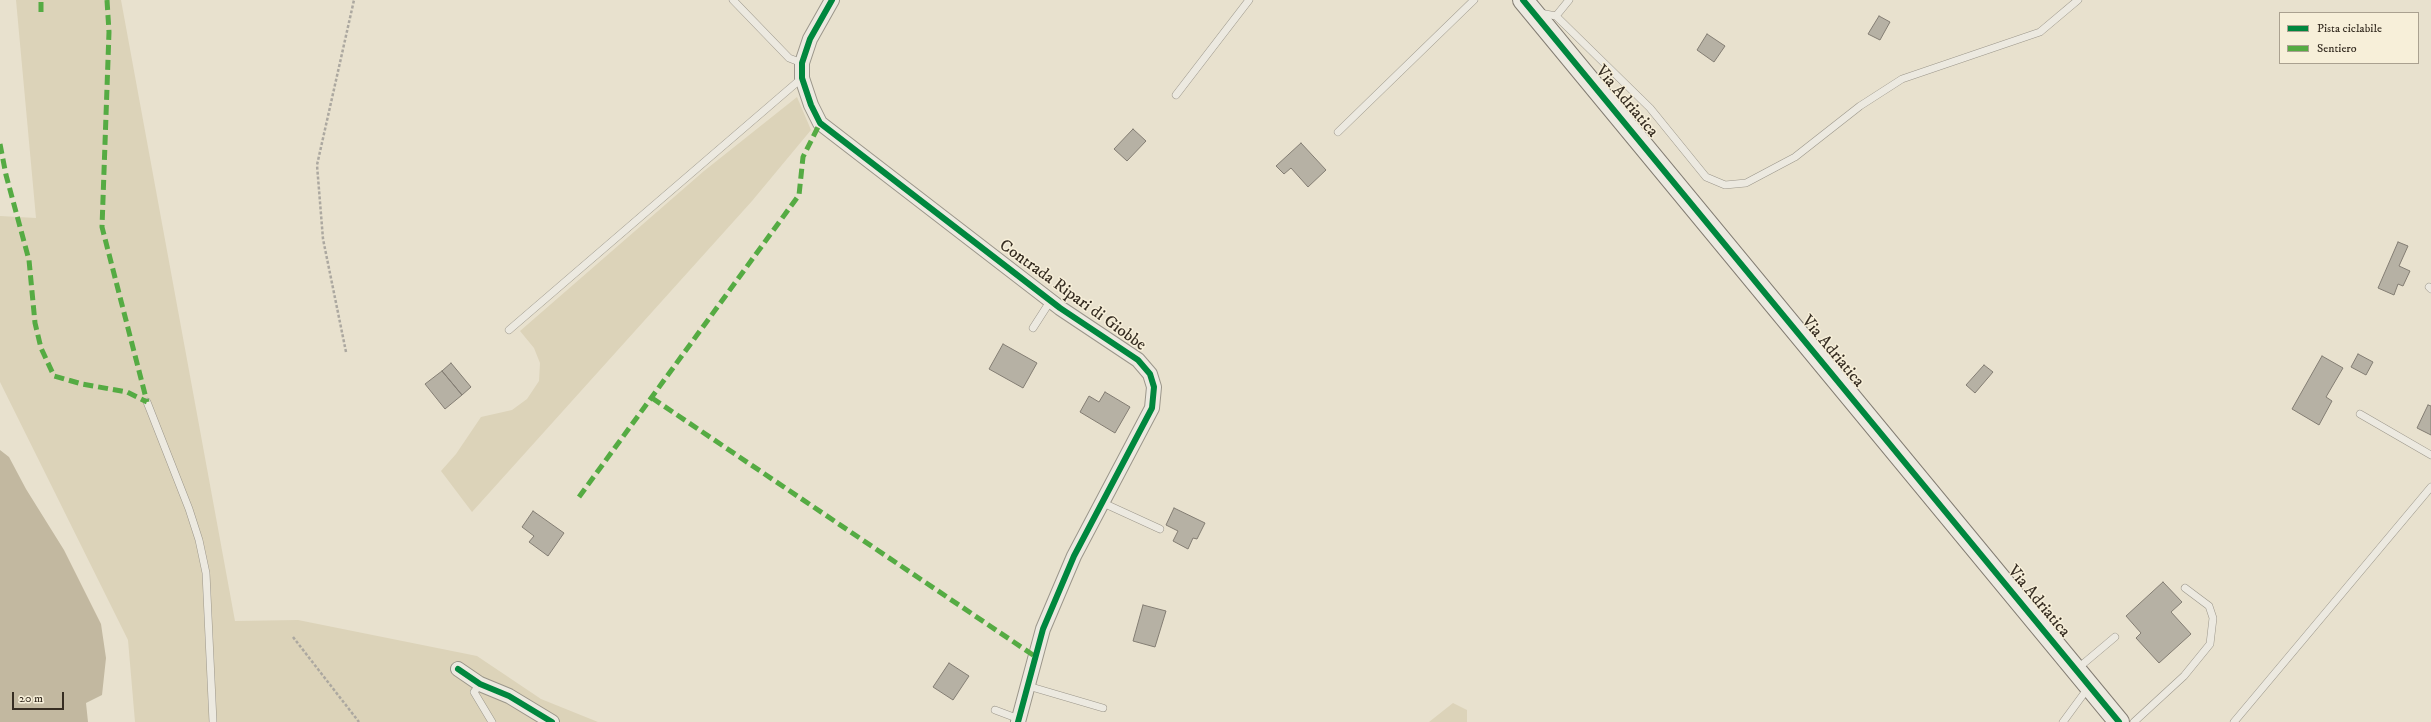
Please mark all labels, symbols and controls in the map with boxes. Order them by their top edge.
legend [2279,12,2419,64]
text: Pista ciclabile [2317,21,2382,36]
text: Sentiero [2317,41,2357,56]
street label: Via Adriatica [1590,62,1662,142]
street label: Contrada Ripari di Giobbe [995,236,1149,356]
street label: Via Adriatica [1796,312,1868,392]
street label: Via Adriatica [2002,562,2074,642]
scale bar [14,684,66,710]
text: 20 m [19,691,43,706]

